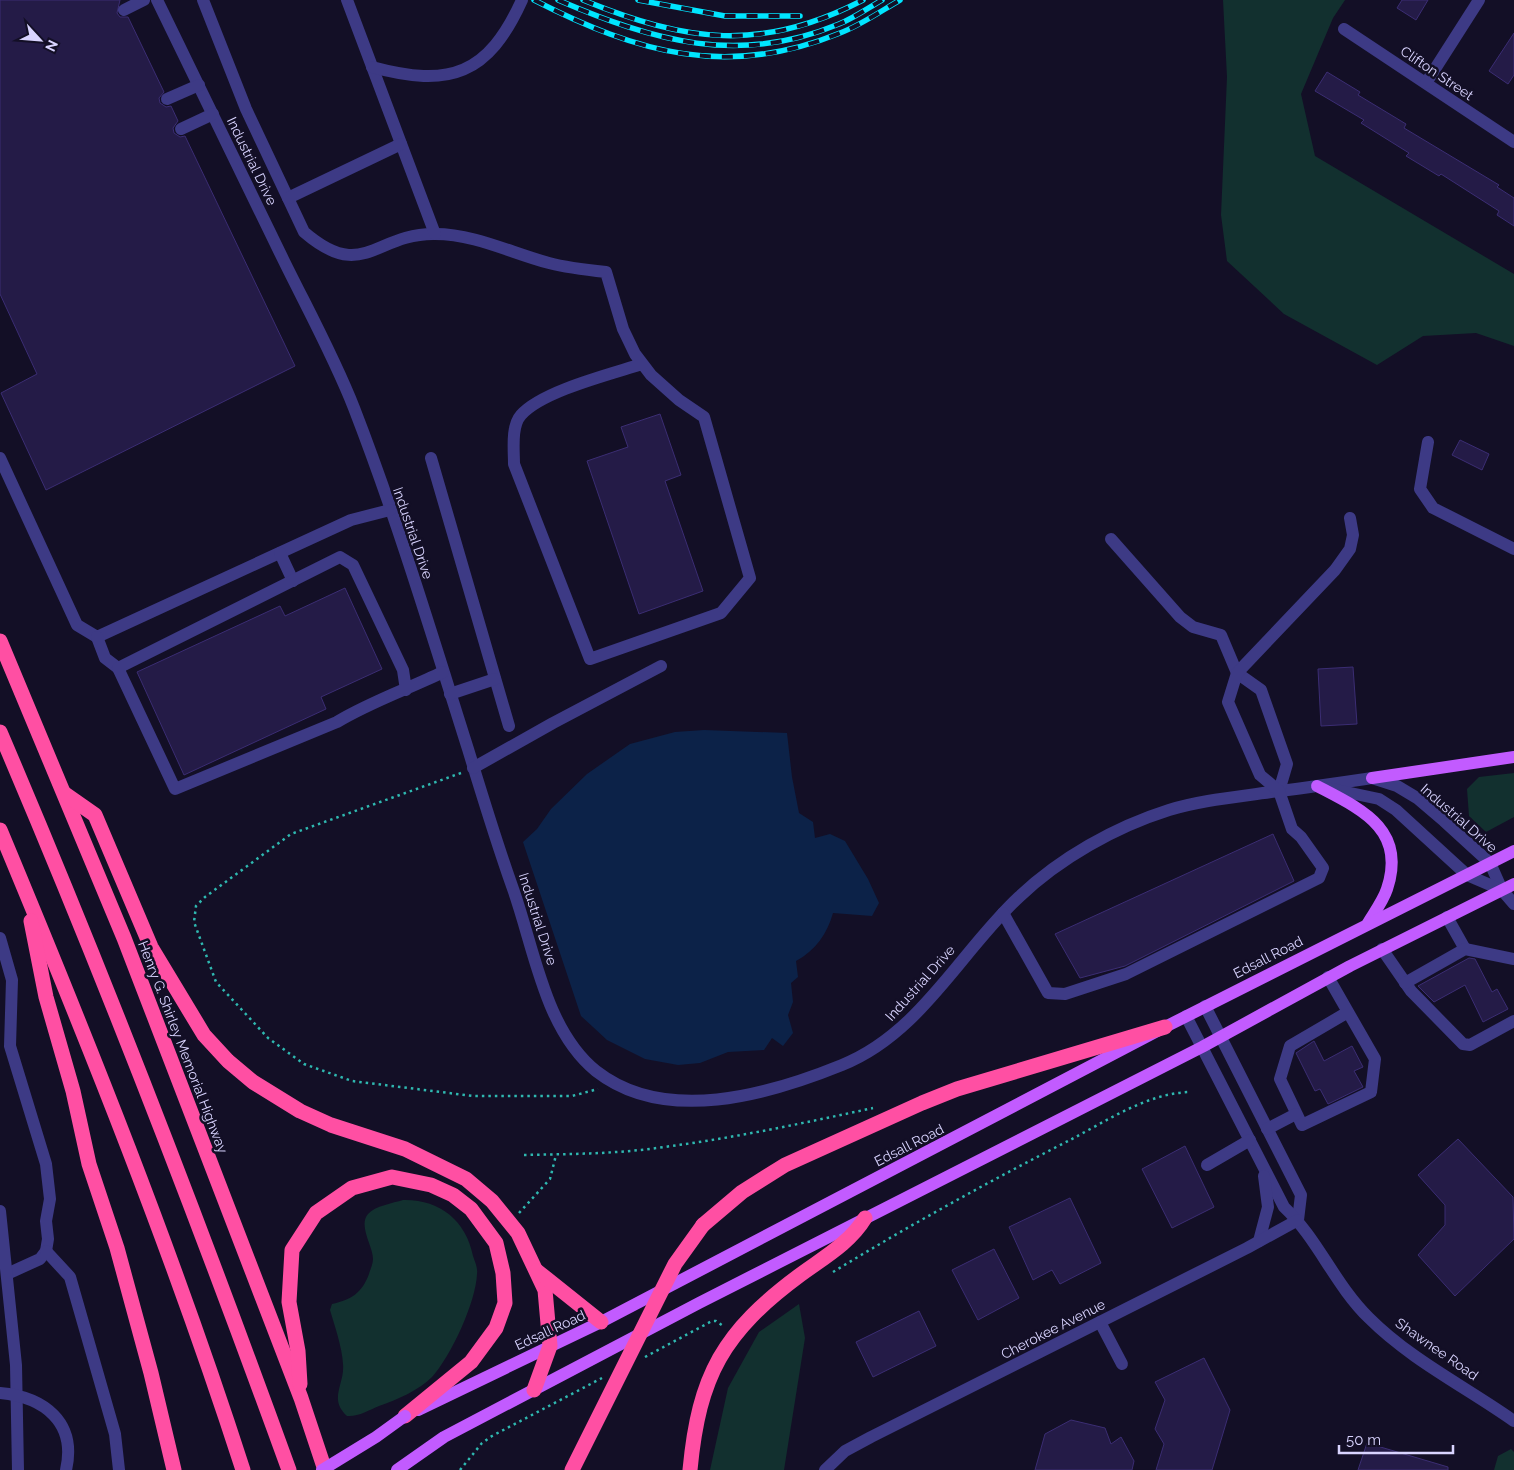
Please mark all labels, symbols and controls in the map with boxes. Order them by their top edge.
north arrow [15,15,65,65]
text: N [42,37,61,54]
street label: Clifton Street [1397,43,1477,103]
street label: Industrial Drive [224,114,280,208]
street label: Industrial Drive [390,485,436,581]
street label: Industrial Drive [1417,780,1501,856]
street label: Industrial Drive [516,871,560,967]
street label: Edsall Road [1231,933,1305,981]
street label: Henry G. Shirley Memorial Highway [135,939,231,1156]
street label: Industrial Drive [882,942,958,1024]
street label: Edsall Road [872,1121,946,1169]
street label: Cherokee Avenue [998,1296,1108,1362]
street label: Edsall Road [512,1307,588,1353]
street label: Shawnee Road [1393,1315,1481,1383]
scale bar [1339,1422,1453,1454]
text: 50 m [1346,1431,1381,1449]

